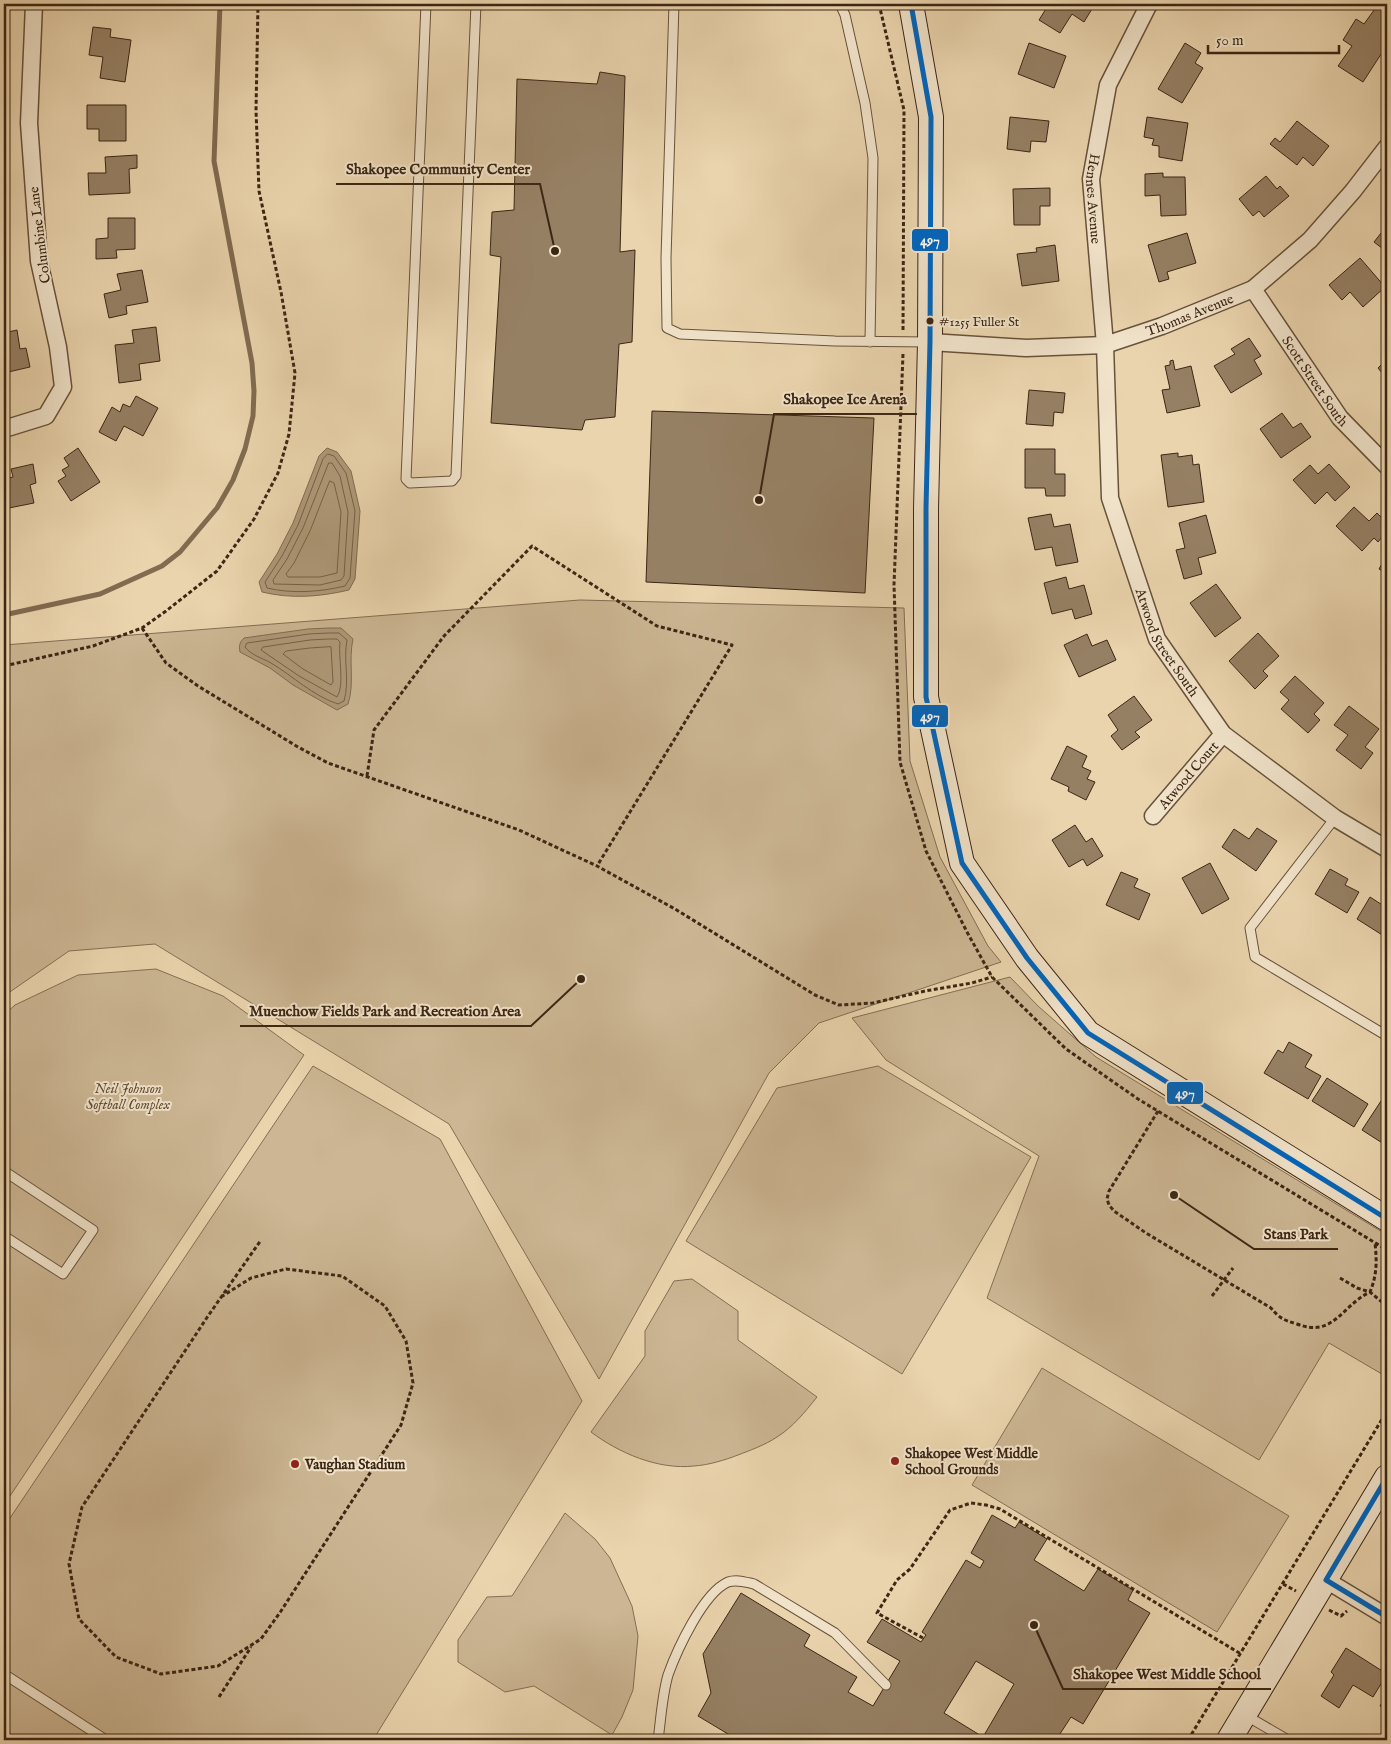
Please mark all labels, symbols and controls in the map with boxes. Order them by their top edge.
scale bar [1208,22,1340,54]
text: 50 m [1216,31,1244,50]
street label: Hennes Avenue [1081,152,1104,245]
callout: Shakopee Community Center [336,154,540,184]
text: Shakopee Community Center [346,160,530,179]
street label: Columbine Lane [25,185,55,284]
line badge: 497 [911,228,949,252]
text: 497 [920,232,940,250]
street label: Thomas Avenue [1144,290,1237,341]
place label: #1255 Fuller St [939,314,1020,331]
marker: #1255 Fuller St [925,316,935,326]
street label: Scott Street South [1277,333,1352,431]
callout: Shakopee Ice Arena [774,384,917,414]
text: Shakopee Ice Arena [783,390,907,409]
street label: Atwood Street South [1130,585,1203,701]
line badge: 497 [911,704,949,728]
text: 497 [920,708,940,726]
street label: Atwood Court [1154,738,1223,814]
callout: Muenchow Fields Park and Recreation Area [240,996,531,1026]
text: Muenchow Fields Park and Recreation Area [249,1002,521,1021]
park label: Neil Johnson Softball Complex [86,1080,170,1114]
line badge: 497 [1166,1081,1204,1105]
text: 497 [1175,1085,1195,1103]
callout: Stans Park [1254,1219,1338,1249]
text: Stans Park [1264,1225,1329,1244]
place label: Shakopee West Middle School Grounds [905,1445,1038,1479]
marker: Shakopee West Middle School Grounds [889,1455,901,1467]
place label: Vaughan Stadium [304,1456,406,1474]
marker: Vaughan Stadium [289,1458,301,1470]
callout: Shakopee West Middle School [1063,1659,1271,1689]
text: Shakopee West Middle School [1073,1665,1262,1684]

